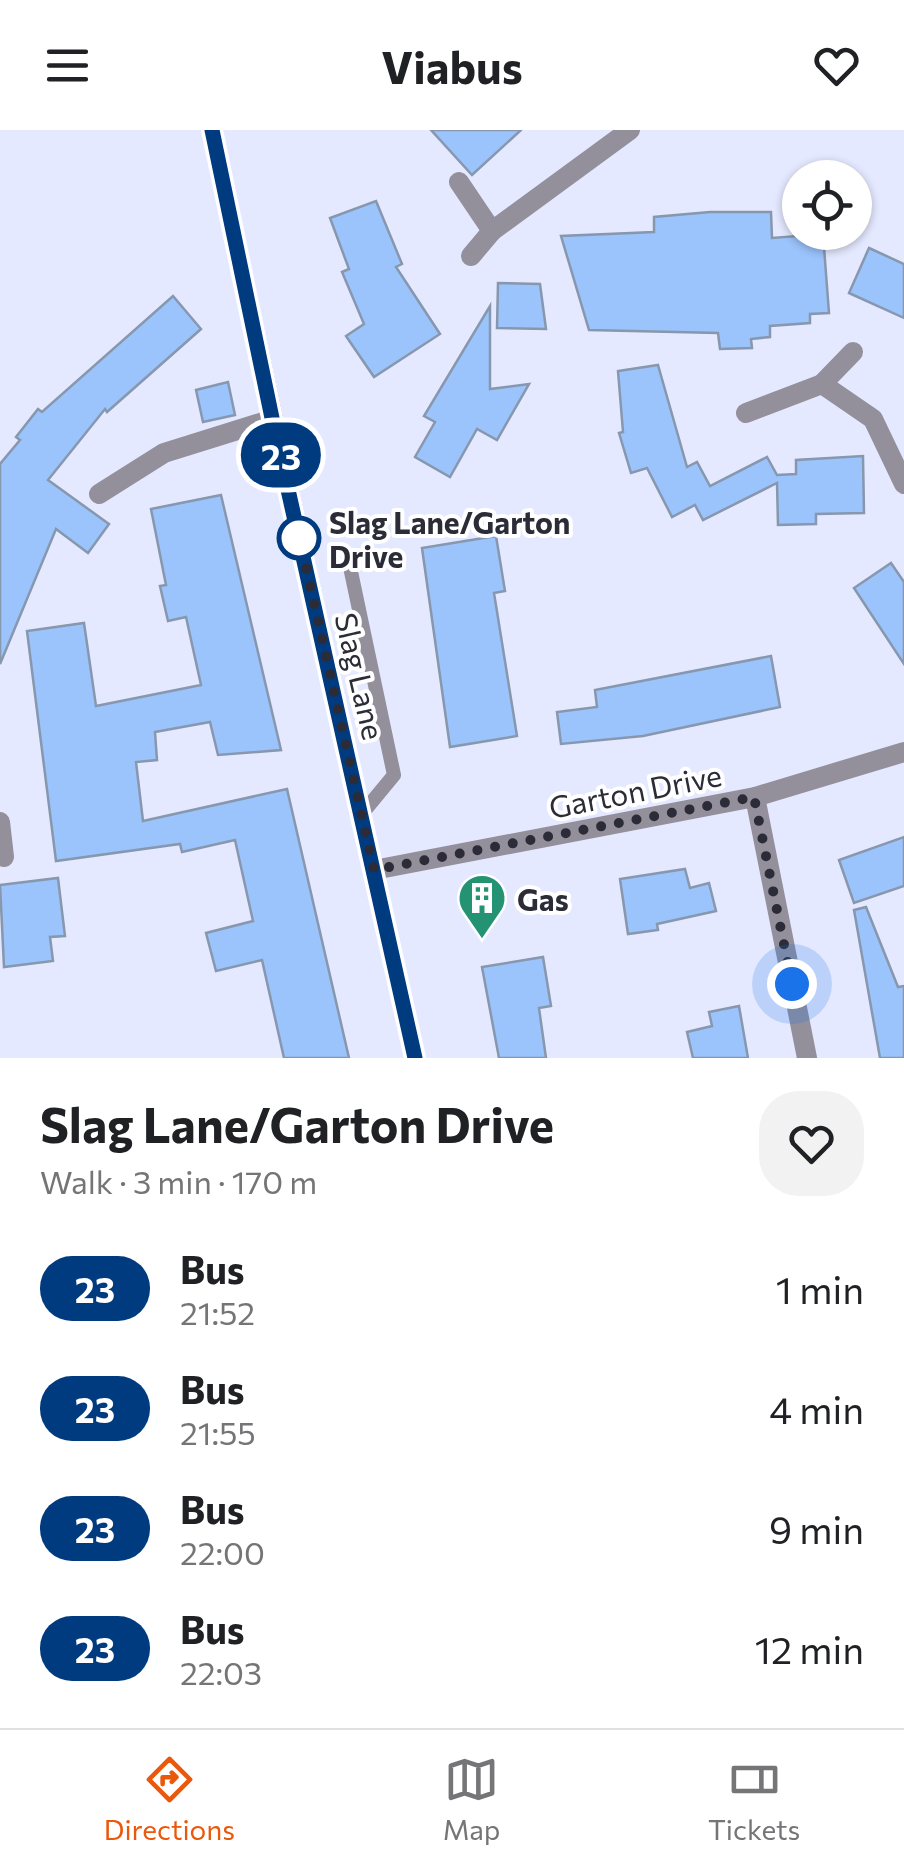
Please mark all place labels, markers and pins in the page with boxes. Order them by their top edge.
place label: Slag Lane/Garton Drive [329,503,570,574]
marker: Slag Lane/Garton Drive [278,517,320,559]
building icon: Gas [456,872,508,940]
place label: Gas [517,880,569,917]

